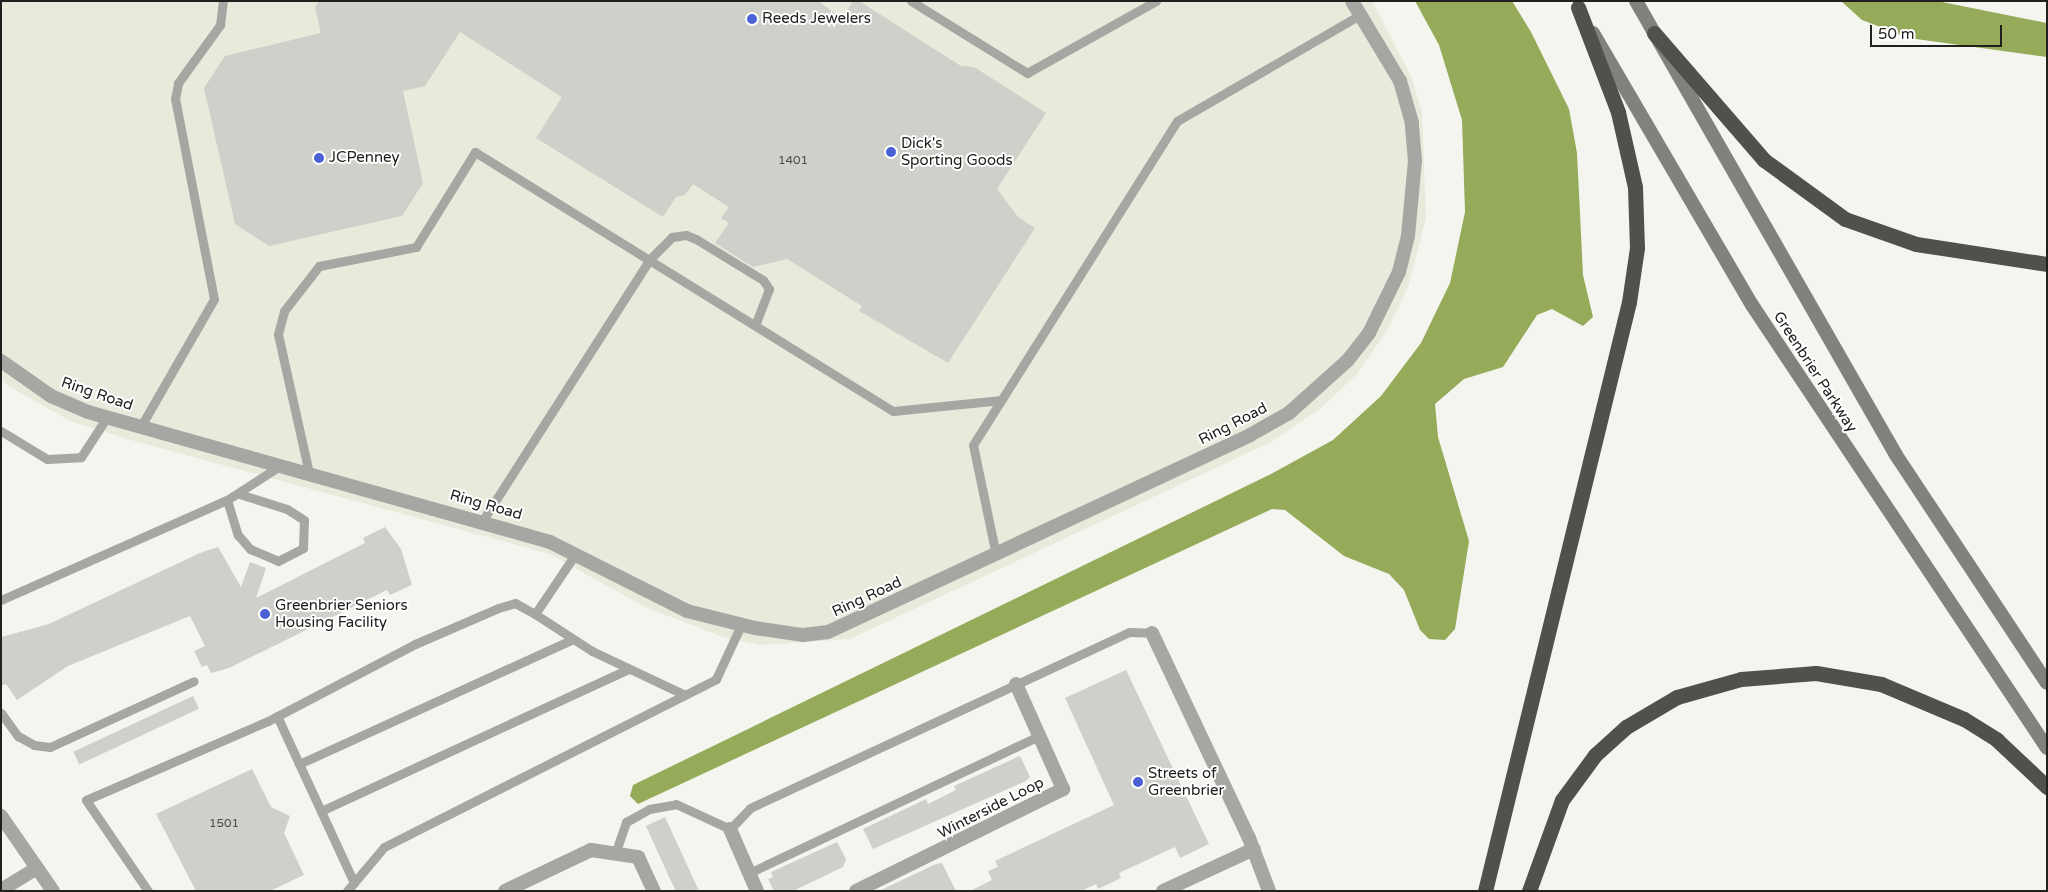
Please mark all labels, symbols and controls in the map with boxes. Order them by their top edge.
place label: Reeds Jewelers [762,10,871,28]
marker: Reeds Jewelers [746,13,758,25]
scale bar [1873,15,2006,47]
text: 50 m [1878,25,1915,43]
place label: Dick's Sporting Goods [901,134,1013,169]
marker: Dick's Sporting Goods [885,146,897,158]
place label: JCPenney [329,149,400,167]
marker: JCPenney [313,152,325,164]
house number: 1401 [778,154,808,168]
street label: Greenbrier Parkway [1769,308,1861,436]
street label: Ring Road [59,373,135,415]
street label: Ring Road [1196,399,1270,449]
street label: Ring Road [448,486,524,524]
street label: Ring Road [829,573,905,621]
place label: Greenbrier Seniors Housing Facility [275,596,408,631]
marker: Greenbrier Seniors Housing Facility [259,608,271,620]
place label: Streets of Greenbrier [1148,764,1224,799]
street label: Winterside Loop [935,773,1047,843]
marker: Streets of Greenbrier [1132,776,1144,788]
house number: 1501 [209,817,239,831]

